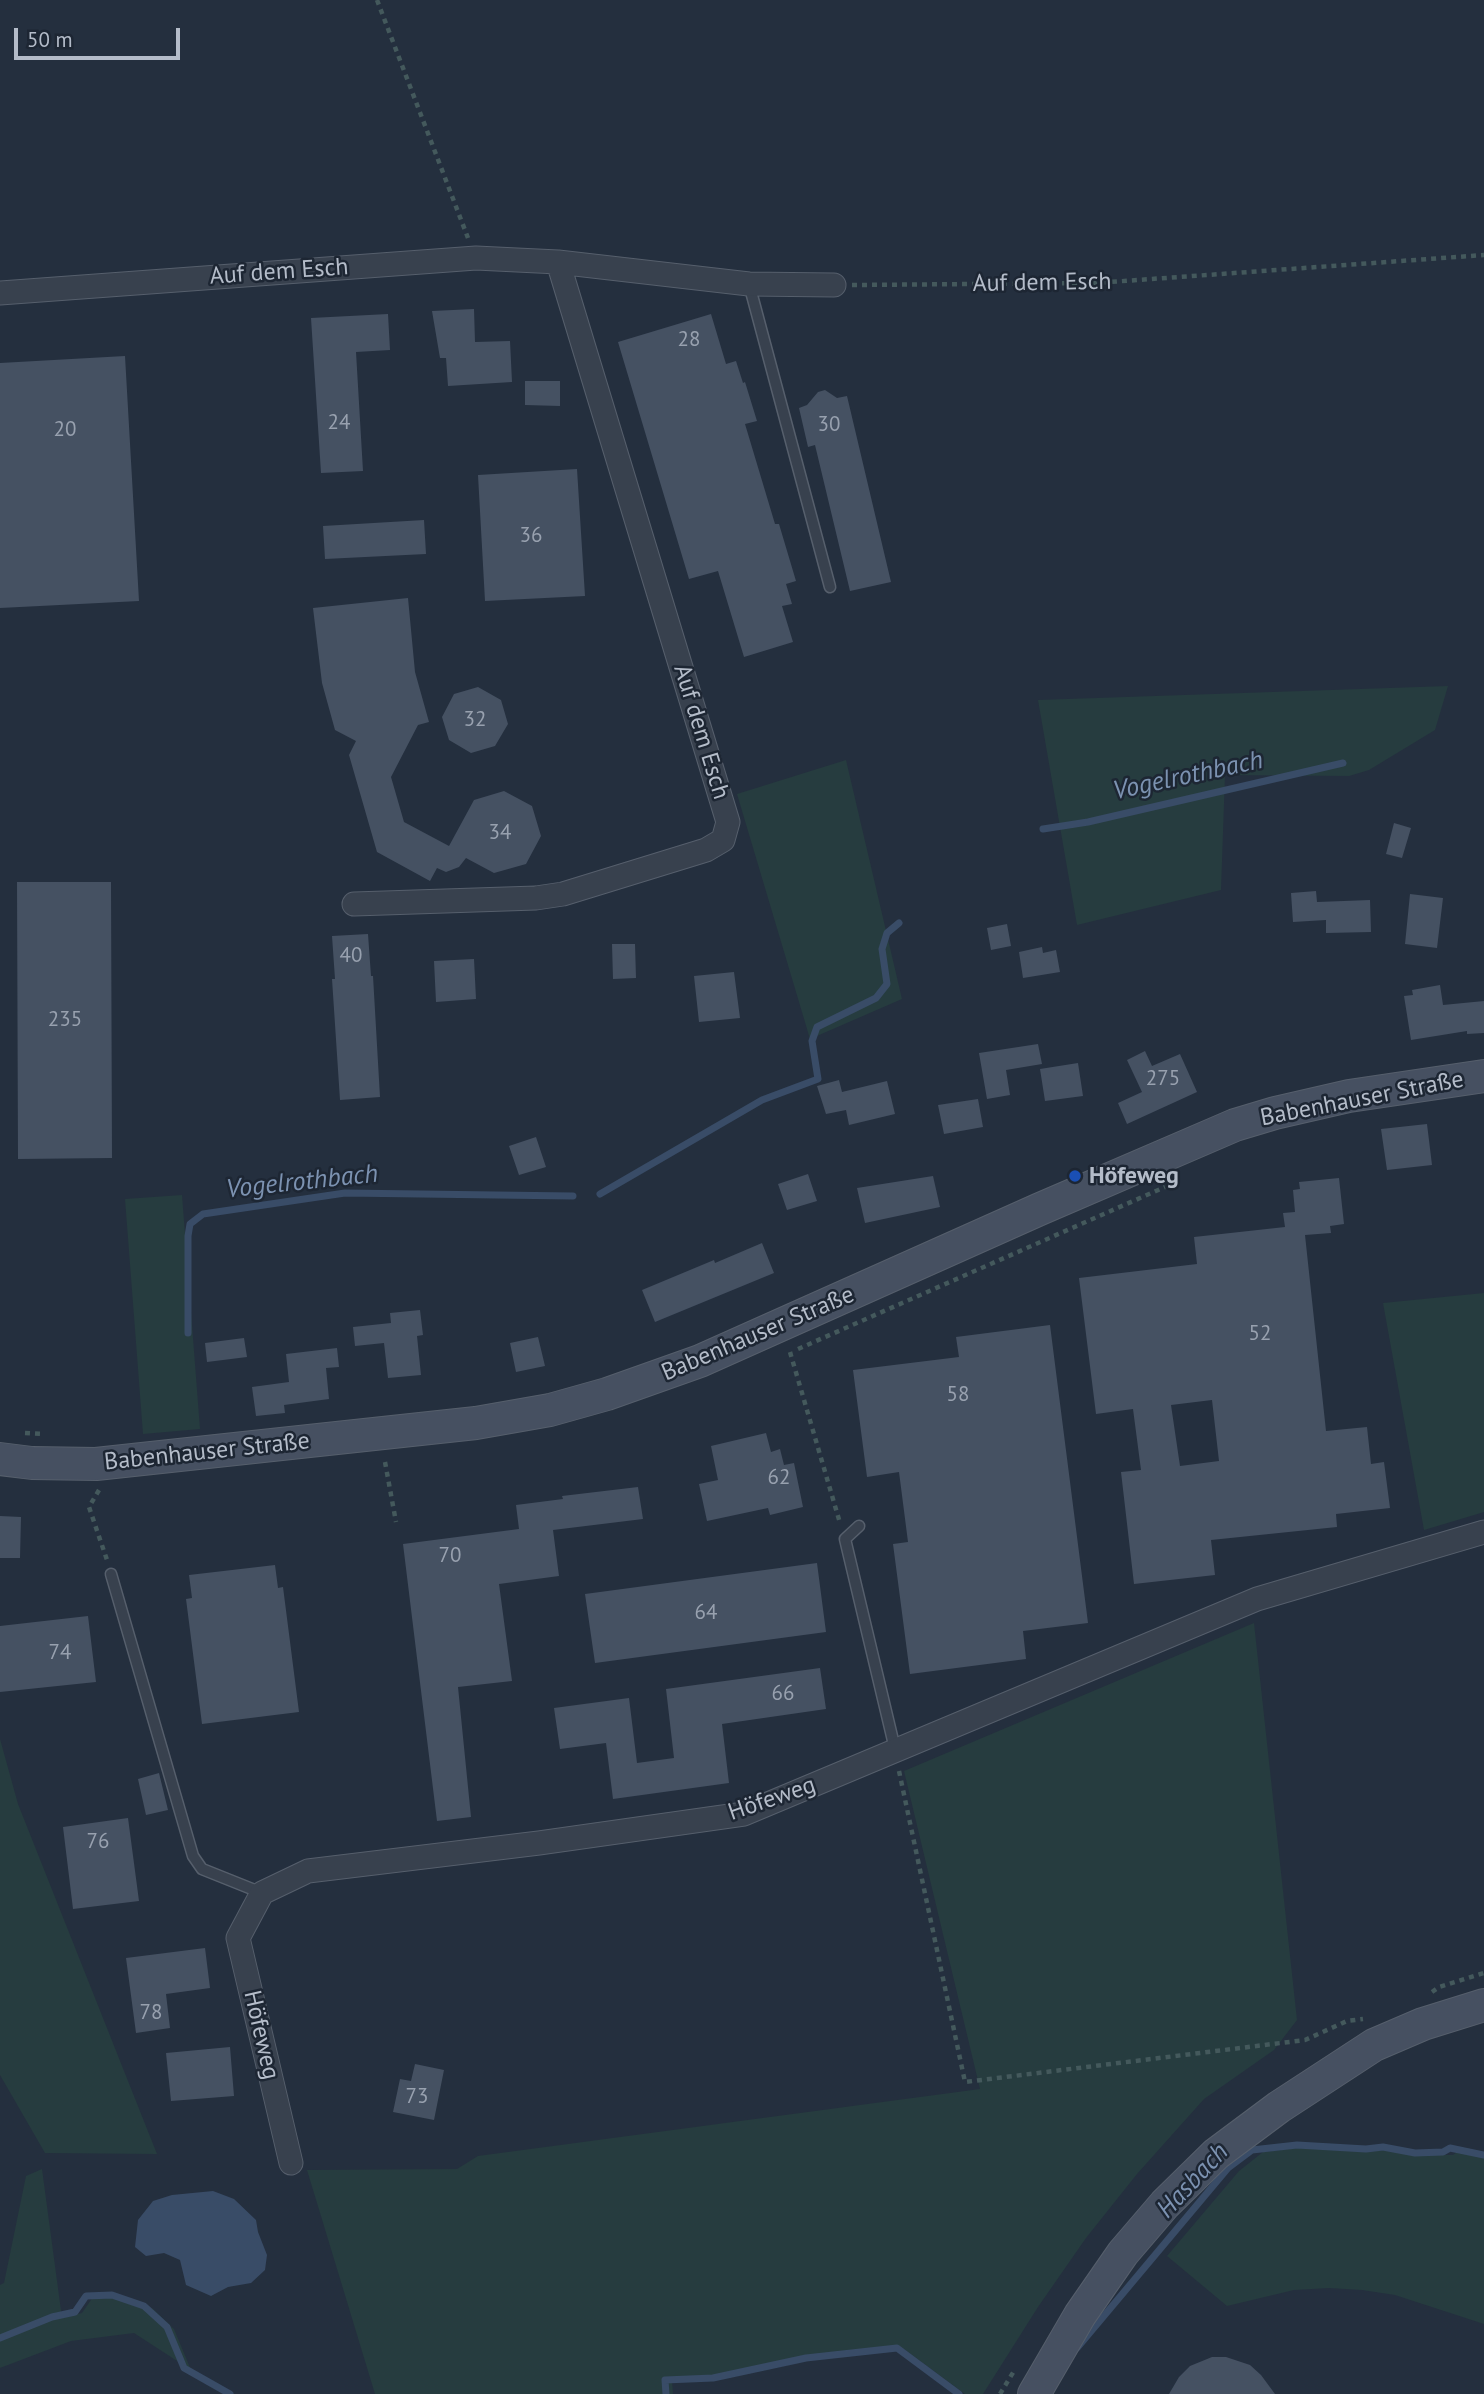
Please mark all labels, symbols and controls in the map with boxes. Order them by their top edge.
scale bar [18,14,184,58]
text: 50 m [27,26,73,53]
street label: Auf dem Esch [209,253,349,291]
street label: Auf dem Esch [972,267,1112,299]
house number: 28 [678,327,700,353]
house number: 24 [328,410,350,436]
house number: 30 [818,412,840,438]
house number: 20 [54,417,76,443]
house number: 36 [520,523,542,549]
street label: Auf dem Esch [667,661,735,803]
house number: 32 [464,707,486,733]
water label: Vogelrothbach [1110,745,1266,807]
house number: 34 [489,820,511,846]
house number: 40 [340,943,362,969]
house number: 235 [48,1007,82,1033]
street label: Babenhauser Straße [1258,1065,1466,1133]
house number: 275 [1146,1066,1180,1092]
water label: Vogelrothbach [225,1159,379,1205]
place label: Höfeweg [1089,1162,1179,1190]
marker: Höfeweg [1067,1168,1083,1184]
street label: Babenhauser Straße [657,1280,859,1388]
house number: 52 [1249,1321,1271,1347]
house number: 58 [947,1382,969,1408]
street label: Babenhauser Straße [103,1427,311,1477]
house number: 62 [768,1465,790,1491]
house number: 70 [439,1543,461,1569]
house number: 64 [695,1600,717,1626]
house number: 74 [49,1640,71,1666]
house number: 66 [772,1681,794,1707]
street label: Höfeweg [725,1771,819,1827]
house number: 76 [87,1829,109,1855]
street label: Höfeweg [237,1988,285,2082]
house number: 78 [140,2000,162,2026]
house number: 73 [406,2084,428,2110]
water label: Hasbach [1151,2137,1235,2225]

